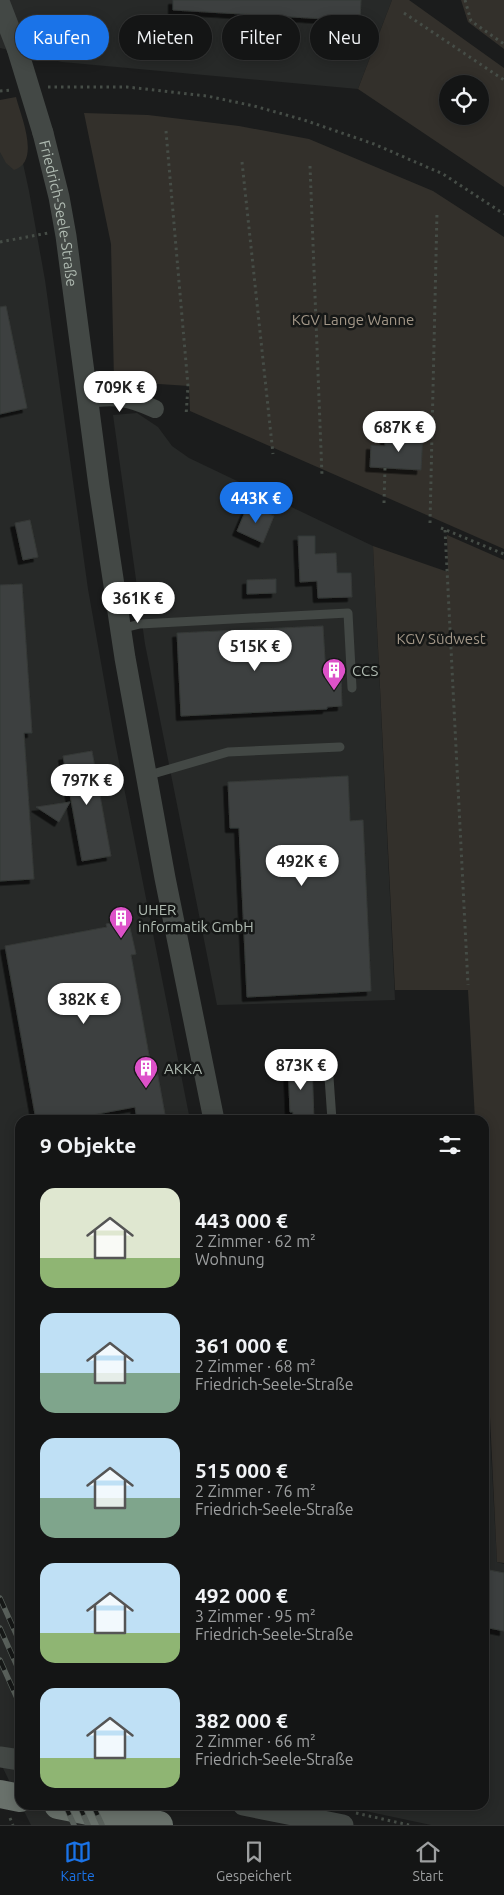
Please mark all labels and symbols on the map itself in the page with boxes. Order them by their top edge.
street label: Friedrich-Seele-Straße [37,138,81,287]
park label: KGV Lange Wanne [292,311,414,328]
pin: 709K € [79,370,161,413]
pin: 687K € [358,410,440,453]
pin: 443K € [215,482,297,524]
pin: 361K € [97,582,179,624]
pin: 515K € [214,630,296,672]
park label: KGV Südwest [396,630,486,647]
building icon: CCS [321,657,347,691]
place label: CCS [352,662,378,679]
pin: 797K € [46,764,128,806]
pin: 492K € [261,844,343,887]
place label: UHER informatik GmbH [138,901,254,935]
building icon: UHER informatik GmbH [108,905,134,939]
pin: 382K € [43,982,125,1025]
pin: 873K € [260,1048,342,1091]
building icon: AKKA [133,1055,159,1089]
place label: AKKA [164,1060,203,1077]

